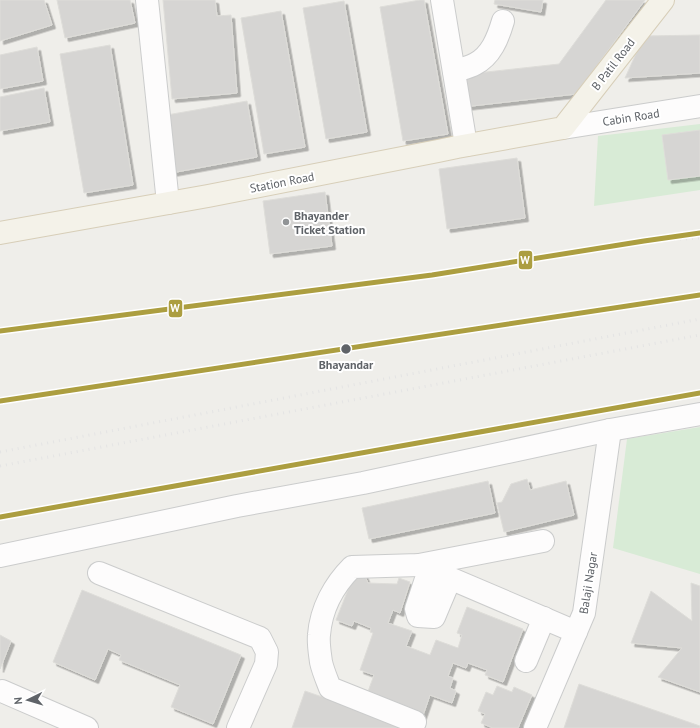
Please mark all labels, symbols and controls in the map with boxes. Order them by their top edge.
street label: B Patil Road [588,35,638,93]
street label: Cabin Road [601,105,661,129]
street label: Station Road [249,168,315,196]
place label: Bhayander Ticket Station [294,208,365,237]
marker: Bhayander Ticket Station [281,217,291,227]
line badge: W [518,250,533,270]
text: W [520,253,530,267]
line badge: W [168,299,183,318]
text: W [170,301,180,315]
marker: Bhayandar [339,342,353,356]
place label: Bhayandar [319,357,374,372]
street label: Balaji Nagar [576,551,600,615]
north arrow [8,680,48,720]
text: N [11,697,25,705]

